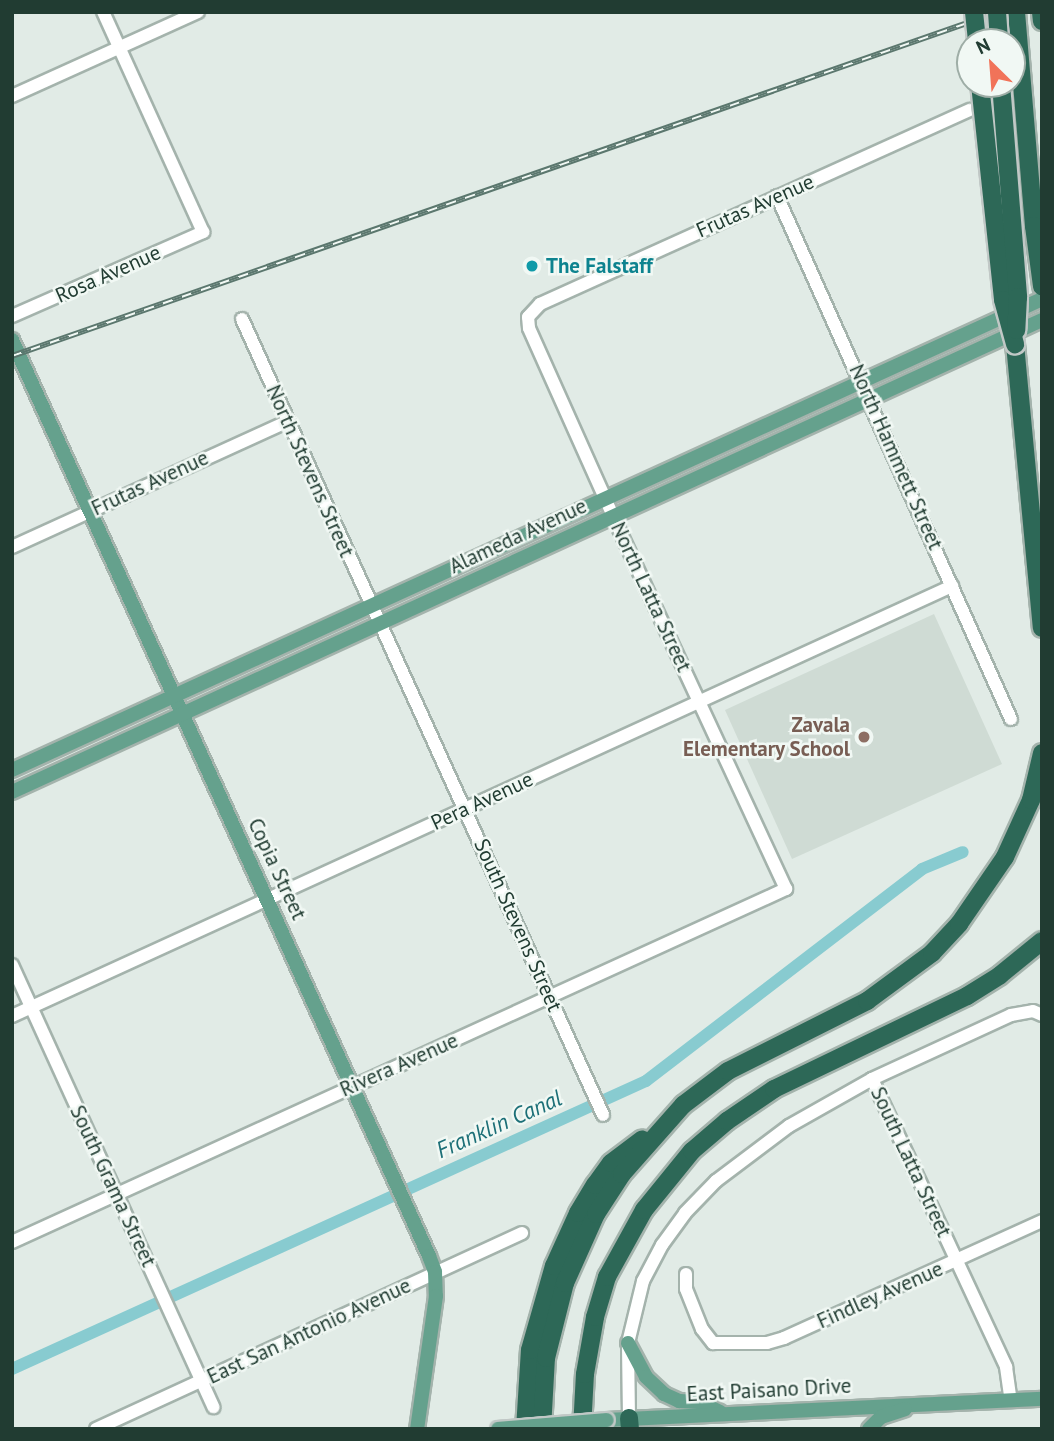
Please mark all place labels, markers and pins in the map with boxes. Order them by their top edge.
place label: The Falstaff [546,253,653,279]
marker: The Falstaff [524,258,540,274]
place label: Zavala Elementary School [682,712,850,762]
marker: Zavala Elementary School [856,729,872,745]

